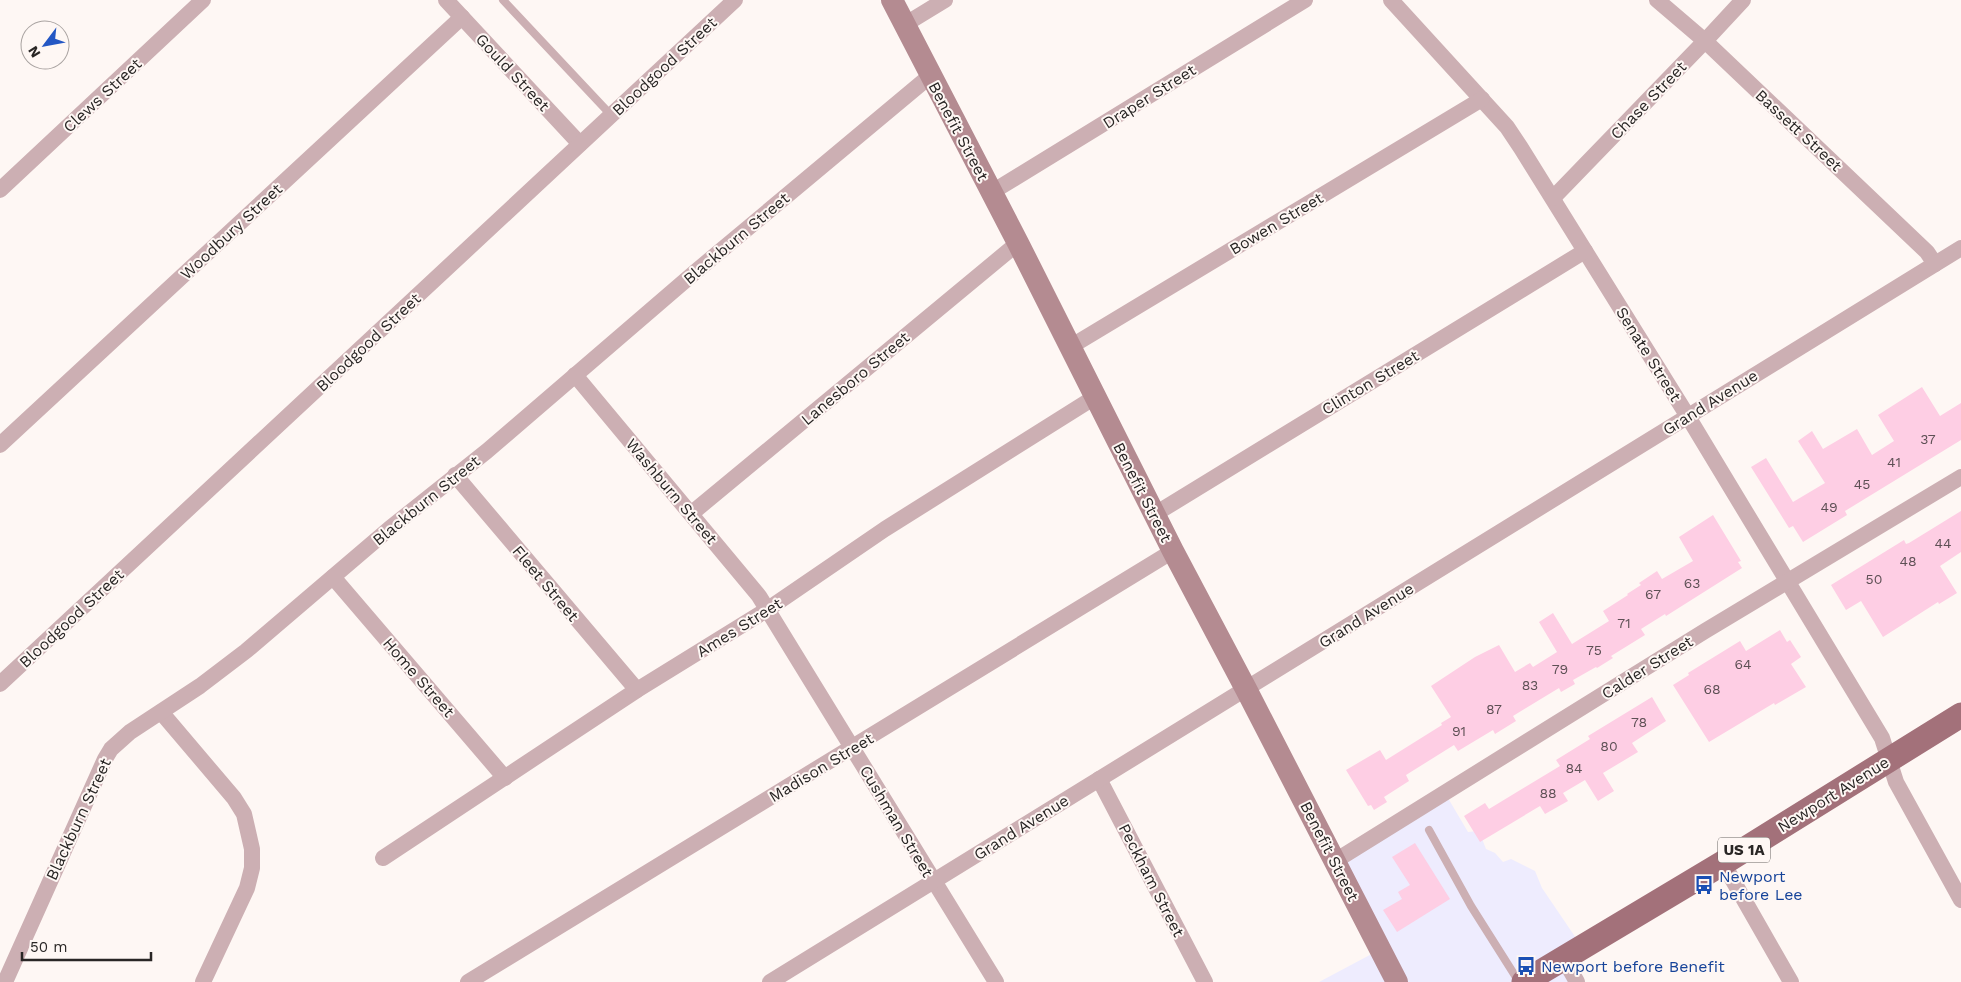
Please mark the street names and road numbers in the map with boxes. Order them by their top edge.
street label: Bloodgood Street [608,13,721,120]
street label: Gould Street [472,29,554,115]
street label: Clews Street [59,54,146,136]
street label: Chase Street [1606,57,1691,143]
street label: Draper Street [1099,60,1199,133]
street label: Benefit Street [924,78,993,184]
street label: Bassett Street [1751,85,1846,175]
street label: Woodbury Street [177,179,286,283]
street label: Blackburn Street [680,188,793,288]
street label: Bowen Street [1226,188,1327,259]
street label: Bloodgood Street [312,289,425,396]
street label: Senate Street [1612,304,1685,405]
street label: Lanesboro Street [797,327,913,429]
street label: Clinton Street [1318,346,1422,419]
street label: Grand Avenue [1659,366,1761,439]
street label: Washburn Street [622,435,722,548]
street label: Benefit Street [1109,439,1176,546]
street label: Blackburn Street [369,451,484,549]
street label: Fleet Street [508,542,583,625]
street label: Bloodgood Street [15,565,128,672]
street label: Grand Avenue [1315,579,1417,652]
street label: Ames Street [693,593,786,661]
street label: Calder Street [1598,632,1697,703]
street label: Home Street [379,634,459,721]
street label: Madison Street [766,729,877,806]
street label: Newport Avenue [1774,752,1893,836]
street label: Blackburn Street [42,755,115,883]
street label: Cushman Street [856,762,938,881]
street label: Grand Avenue [970,791,1072,864]
street label: Benefit Street [1296,798,1363,905]
street label: Peckham Street [1115,820,1188,940]
road number: US 1A [1718,838,1770,862]

